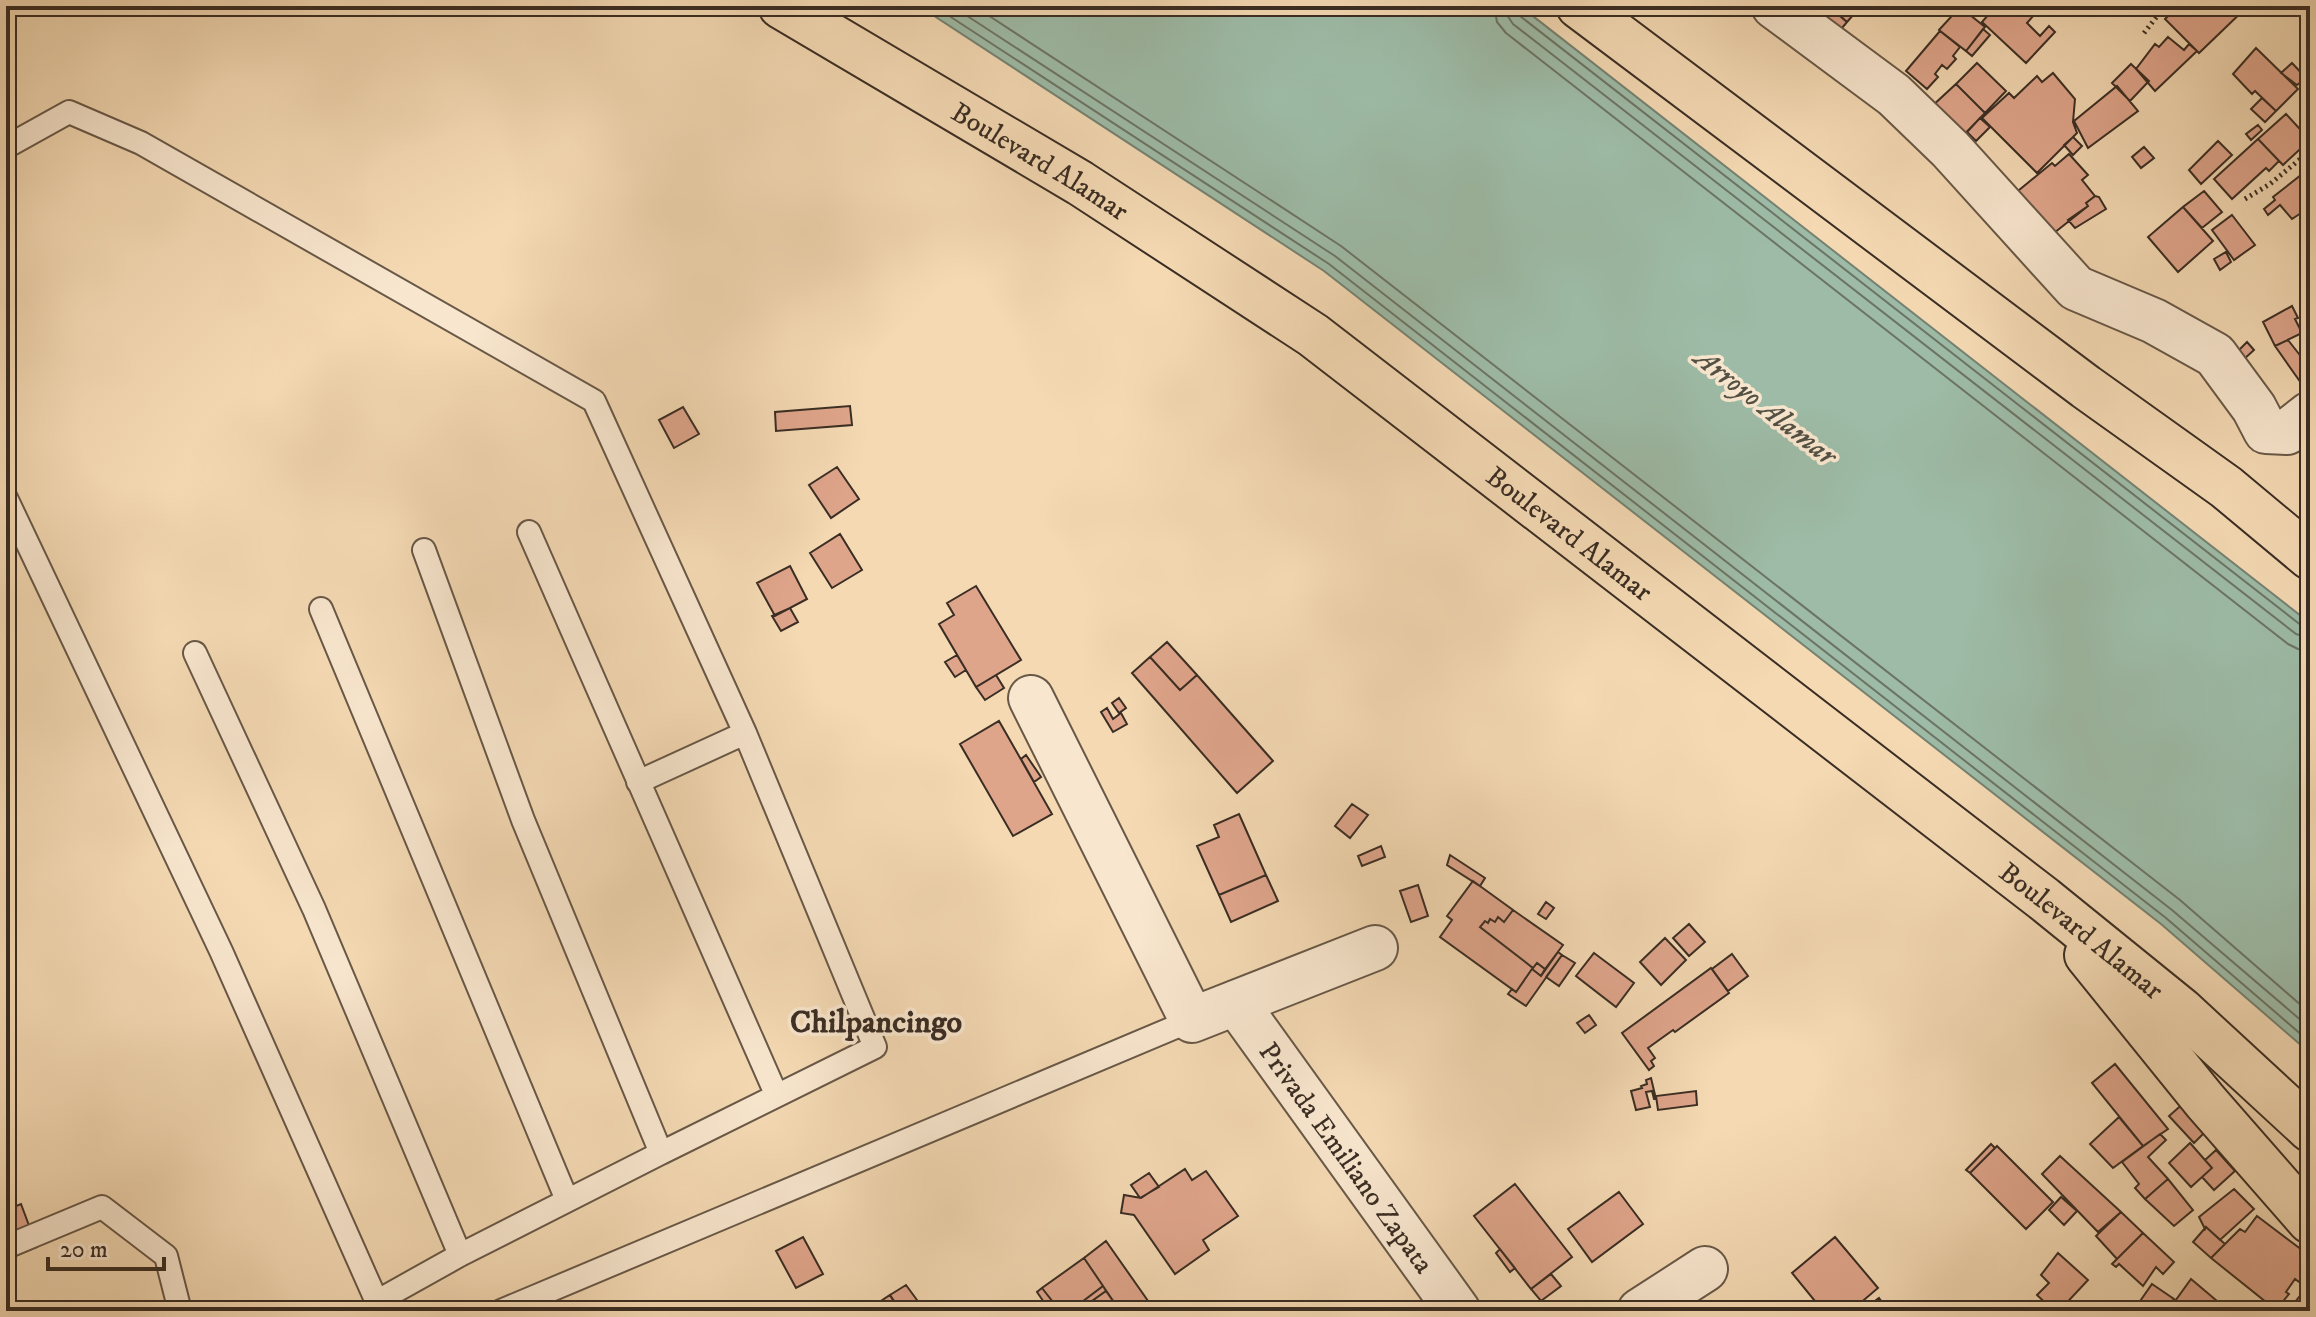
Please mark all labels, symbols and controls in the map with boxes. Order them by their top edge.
street label: Boulevard Alamar [945,95,1135,229]
water label: Arroyo Alamar [1684,338,1845,476]
street label: Boulevard Alamar [1479,459,1660,610]
street label: Boulevard Alamar [1992,855,2171,1008]
district label: Chilpancingo [790,1003,962,1043]
street label: Privada Emiliano Zapata [1251,1036,1441,1281]
scale bar [48,1221,164,1271]
text: 20 m [60,1235,108,1265]

